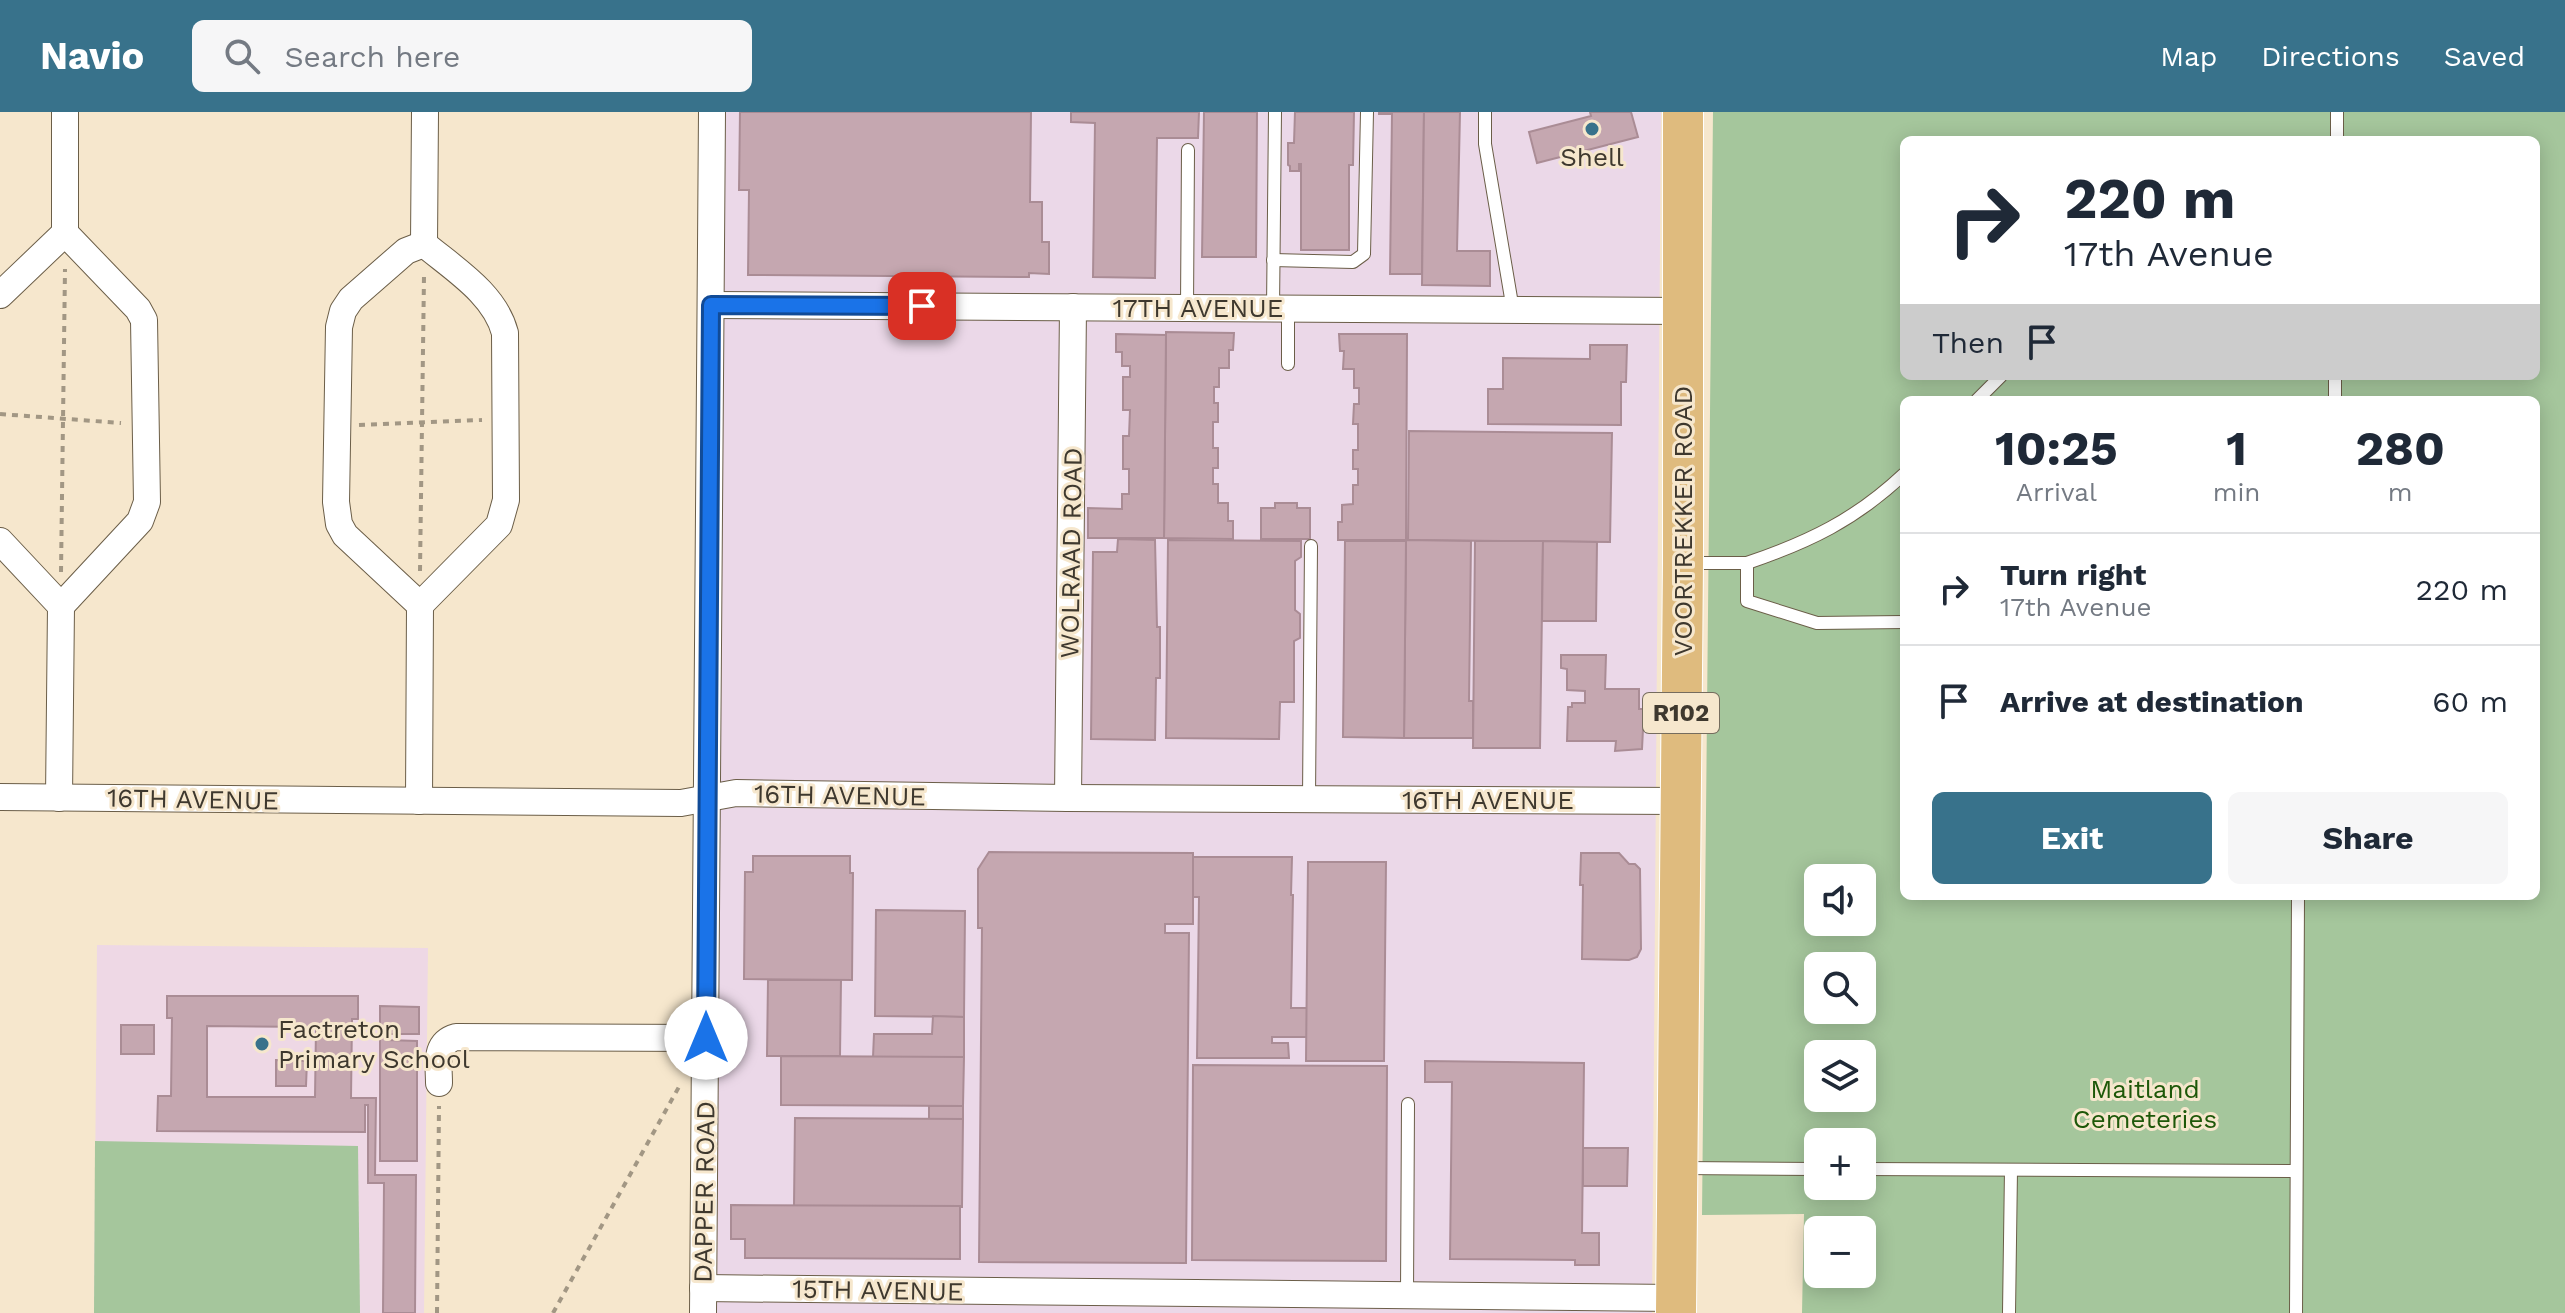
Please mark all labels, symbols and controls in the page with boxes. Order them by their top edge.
search box [192,20,752,92]
text: Navio [40,34,144,78]
icon: search [220,34,264,78]
text: Search here [284,39,460,74]
text: Map [2160,40,2217,73]
text: Directions [2261,40,2400,73]
text: Saved [2444,40,2525,73]
marker: Shell [1583,120,1601,138]
place label: Shell [1560,142,1624,172]
text: 220 m [2064,166,2236,232]
icon: right [1932,168,2036,272]
text: 17th Avenue [2064,233,2274,275]
pin [888,272,956,340]
icon: arrive [900,284,944,328]
street label: 17TH AVENUE [1113,293,1283,323]
icon: arrive [2020,320,2064,364]
text: Then [1932,325,2004,360]
street label: VOORTREKKER ROAD [1668,386,1698,656]
text: 10:25 [1995,420,2118,477]
text: 1 [2226,420,2247,477]
text: 280 [2355,420,2445,477]
street label: WOLRAAD ROAD [1054,447,1088,659]
text: Arrival [2016,477,2097,507]
text: min [2213,477,2260,507]
text: m [2388,477,2413,507]
text: Turn right [2000,557,2146,592]
icon: right [1932,567,1976,611]
text: 220 m [2416,572,2508,607]
text: 17th Avenue [2000,592,2152,622]
icon: arrive [1932,679,1976,723]
text: Arrive at destination [2000,684,2304,719]
text: 60 m [2432,684,2508,719]
road number: R102 [1643,693,1719,733]
street label: 16TH AVENUE [754,779,926,811]
street label: 16TH AVENUE [107,783,279,815]
street label: 16TH AVENUE [1402,785,1574,815]
button: Exit [1932,792,2212,884]
button: Share [2228,792,2508,884]
map controls [1804,864,1876,1288]
button: sound [1804,864,1876,936]
button: search [1804,952,1876,1024]
position arrow [664,996,748,1080]
place label: Factreton Primary School [278,1014,470,1074]
marker: Factreton Primary School [253,1035,271,1053]
button: layers [1804,1040,1876,1112]
park label: Maitland Cemeteries [2073,1074,2217,1134]
street label: DAPPER ROAD [687,1101,721,1283]
button: + [1804,1128,1876,1200]
button: − [1804,1216,1876,1288]
street label: 15TH AVENUE [792,1274,964,1306]

